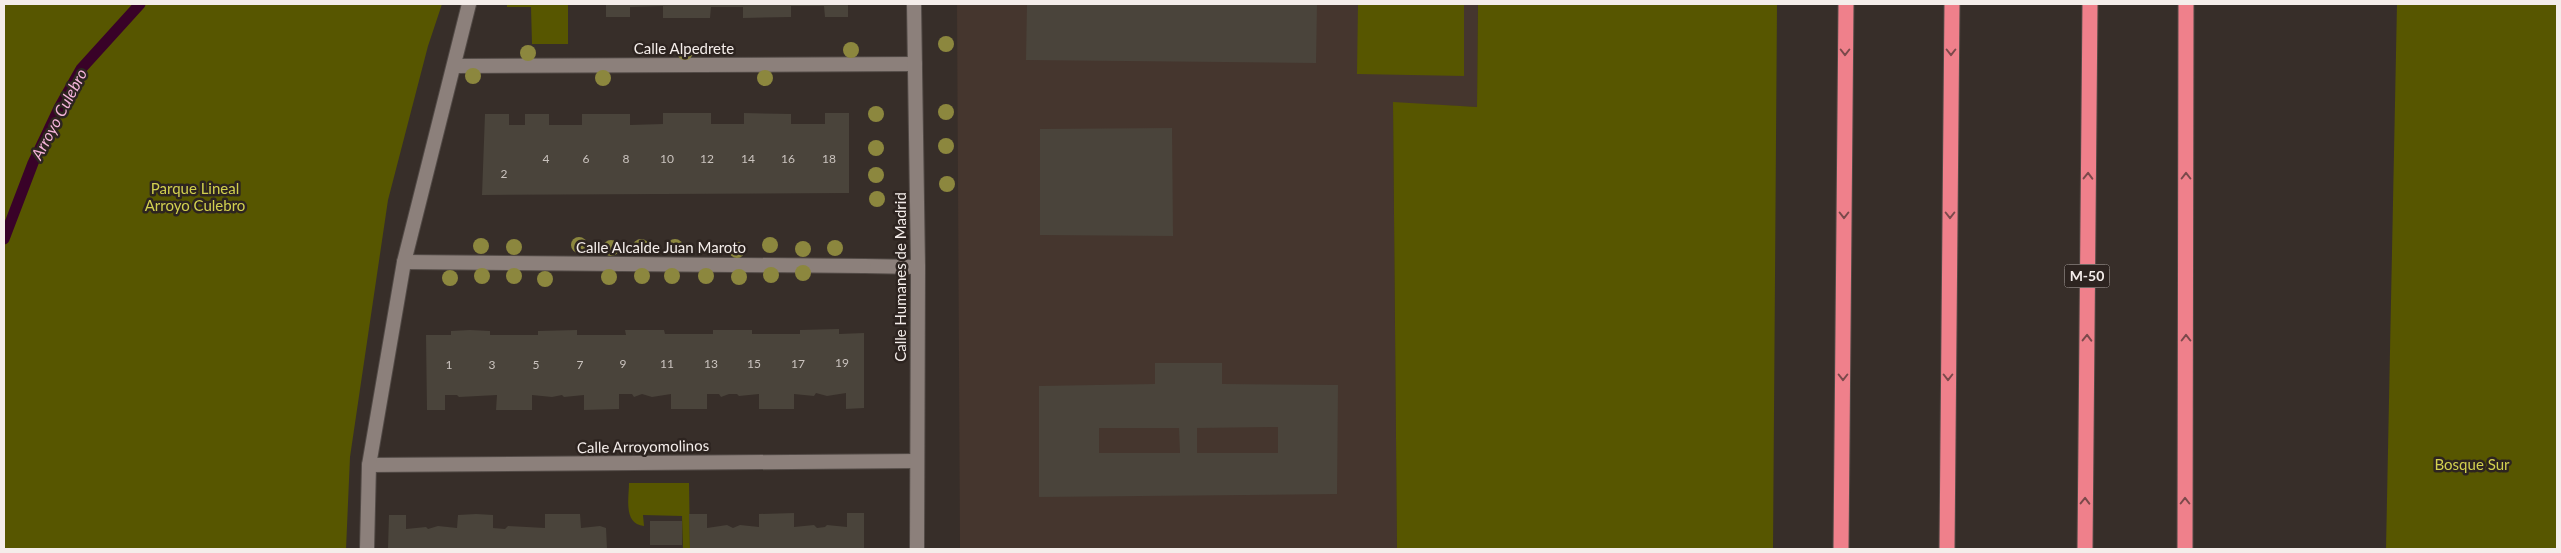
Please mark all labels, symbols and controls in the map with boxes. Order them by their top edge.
street label: Calle Alpedrete [634,39,734,57]
one-way arrow [1840,49,1850,57]
one-way arrow [1946,49,1956,57]
water label: Arroyo Culebro [26,65,90,163]
house number: 4 [543,151,550,166]
house number: 6 [583,151,590,166]
house number: 8 [623,151,630,166]
house number: 10 [660,151,674,166]
house number: 12 [700,151,714,166]
house number: 14 [741,151,755,166]
house number: 16 [781,151,795,166]
house number: 18 [822,151,836,166]
house number: 2 [501,166,508,181]
one-way arrow [2083,171,2093,179]
one-way arrow [2181,171,2191,179]
park label: Parque Lineal Arroyo Culebro [145,179,245,214]
street label: Calle Humanes de Madrid [891,192,909,362]
one-way arrow [1839,212,1849,219]
one-way arrow [1945,212,1955,219]
street label: Calle Alcalde Juan Maroto [576,238,746,256]
road number: M-50 [2064,264,2110,288]
one-way arrow [2082,334,2092,342]
one-way arrow [2181,334,2191,342]
house number: 19 [835,355,849,370]
house number: 9 [620,356,627,371]
house number: 11 [660,356,674,371]
house number: 13 [704,356,718,371]
house number: 15 [747,356,761,371]
house number: 17 [791,356,805,371]
house number: 1 [446,357,453,372]
house number: 3 [489,357,496,372]
house number: 5 [533,357,540,372]
house number: 7 [577,357,584,372]
one-way arrow [1838,374,1848,382]
one-way arrow [1943,374,1954,382]
street label: Calle Arroyomolinos [577,436,709,456]
park label: Bosque Sur [2435,455,2510,473]
one-way arrow [2080,496,2091,504]
one-way arrow [2180,496,2190,504]

